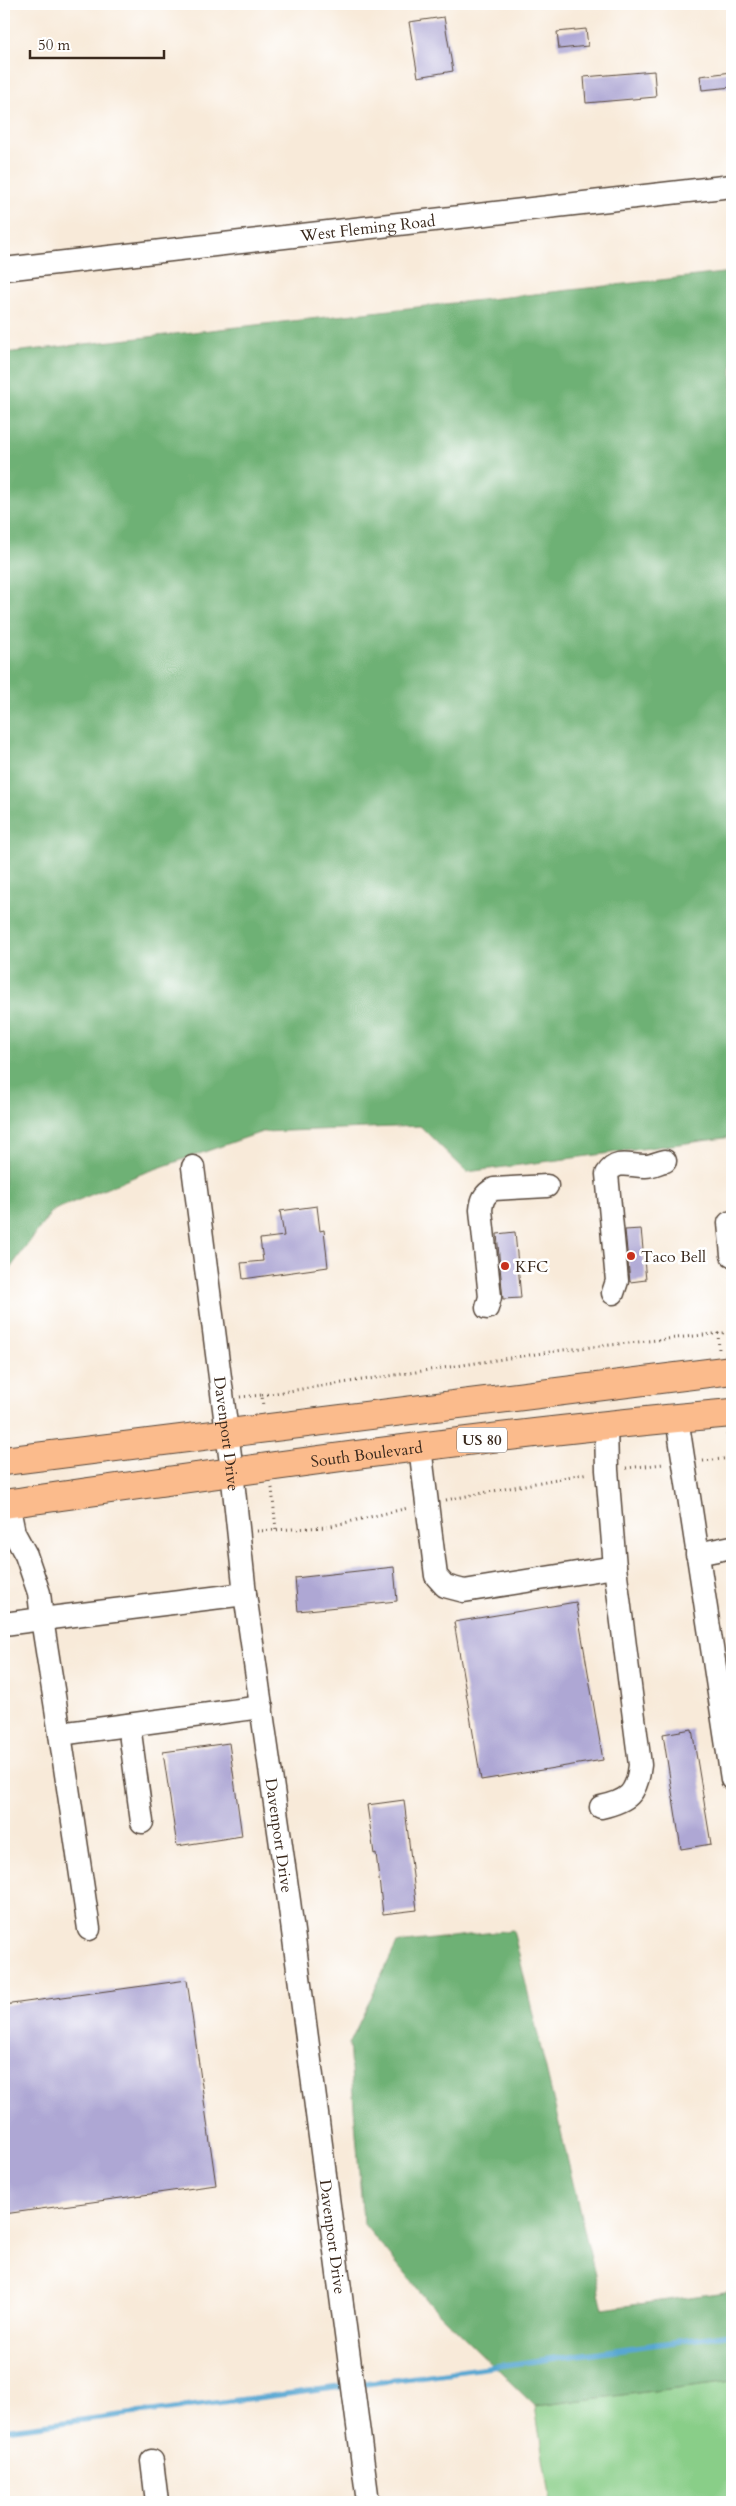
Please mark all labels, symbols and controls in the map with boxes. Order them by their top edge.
scale bar [30,28,164,60]
text: 50 m [38,35,70,55]
street label: West Fleming Road [298,210,437,247]
place label: Taco Bell [641,1246,706,1268]
marker: Taco Bell [625,1250,637,1262]
place label: KFC [515,1256,548,1278]
marker: KFC [499,1260,511,1272]
street label: Davenport Drive [208,1375,244,1492]
road number: US 80 [457,1428,507,1452]
street label: South Boulevard [309,1437,424,1473]
street label: Davenport Drive [260,1777,298,1894]
street label: Davenport Drive [314,2178,351,2296]

